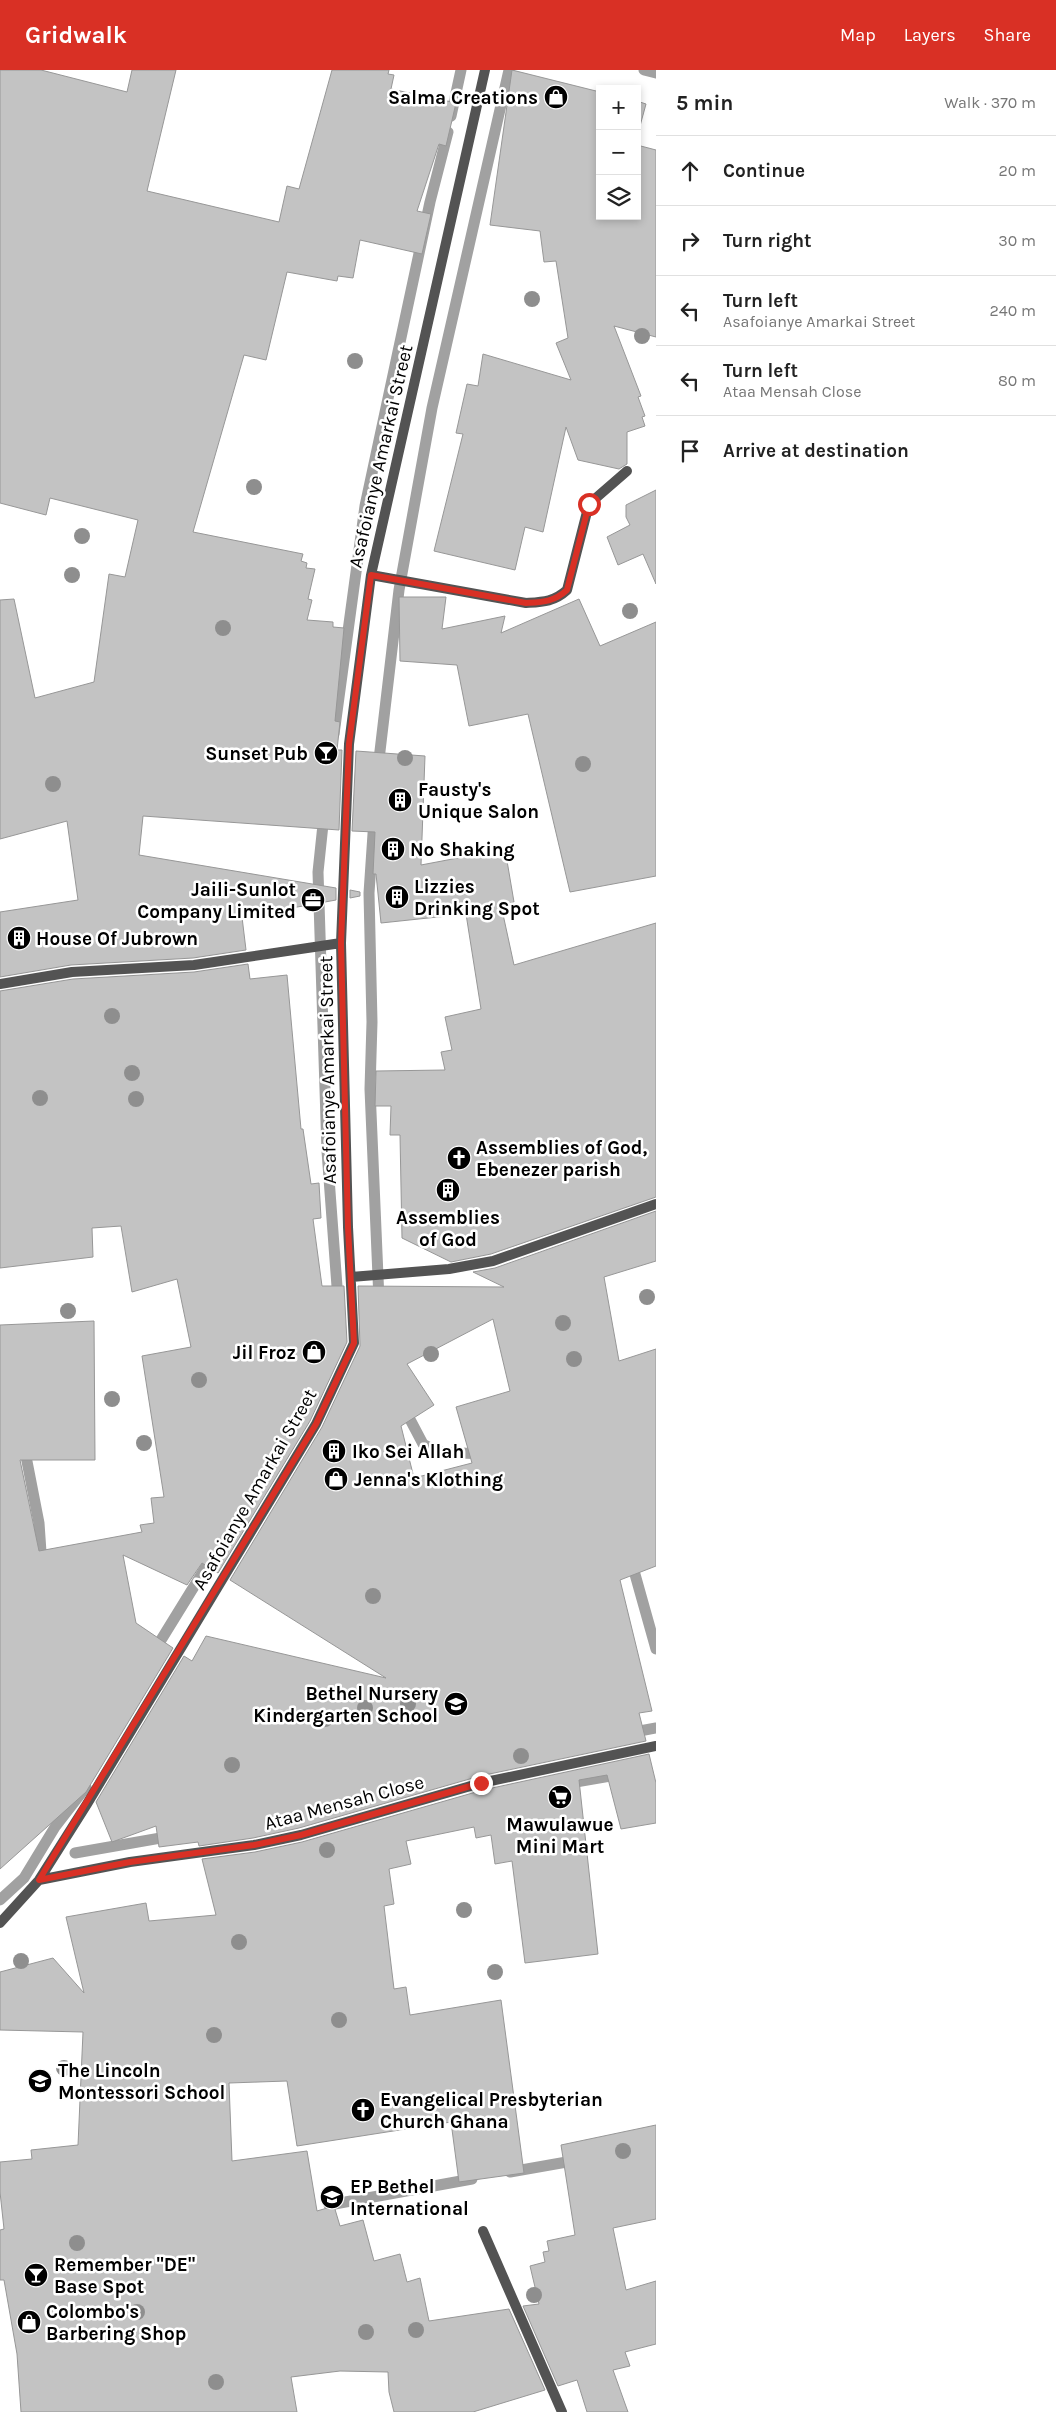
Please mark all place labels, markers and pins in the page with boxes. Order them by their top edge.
shop icon: Salma Creations [543,84,569,110]
place label: Salma Creations [388,87,538,109]
bar icon: Sunset Pub [313,740,339,766]
place label: Sunset Pub [205,743,308,765]
place label: Fausty's Unique Salon [418,779,539,823]
building icon: Fausty's Unique Salon [387,787,413,813]
building icon: No Shaking [380,836,406,862]
place label: No Shaking [410,839,515,861]
place label: Lizzies Drinking Spot [414,876,540,920]
place label: Jaili-Sunlot Company Limited [137,879,296,923]
building icon: Lizzies Drinking Spot [384,884,410,910]
office icon: Jaili-Sunlot Company Limited [300,887,326,913]
building icon: House Of Jubrown [6,925,32,951]
place label: House Of Jubrown [36,928,198,950]
place label: Assemblies of God, Ebenezer parish [476,1137,647,1181]
church icon: Assemblies of God, Ebenezer parish [446,1145,472,1171]
building icon: Assemblies of God [435,1177,461,1203]
place label: Assemblies of God [396,1207,500,1251]
shop icon: Jil Froz [301,1339,327,1365]
place label: Jil Froz [233,1342,296,1364]
building icon: Iko Sei Allah [321,1438,347,1464]
place label: Iko Sei Allah [352,1441,464,1463]
shop icon: Jenna's Klothing [323,1466,349,1492]
place label: Jenna's Klothing [354,1469,503,1491]
place label: Bethel Nursery Kindergarten School [253,1683,438,1727]
school or university icon: Bethel Nursery Kindergarten School [443,1691,469,1717]
supermarket icon: Mawulawue Mini Mart [547,1784,573,1810]
place label: Mawulawue Mini Mart [506,1814,614,1858]
place label: The Lincoln Montessori School [58,2060,225,2104]
school or university icon: The Lincoln Montessori School [27,2068,53,2094]
place label: Evangelical Presbyterian Church Ghana [380,2089,603,2133]
church icon: Evangelical Presbyterian Church Ghana [350,2097,376,2123]
place label: EP Bethel International [350,2176,469,2220]
school or university icon: EP Bethel International [319,2184,345,2210]
place label: Remember "DE" Base Spot [54,2254,195,2298]
bar icon: Remember "DE" Base Spot [23,2262,49,2288]
place label: Colombo's Barbering Shop [46,2301,186,2345]
shop icon: Colombo's Barbering Shop [16,2309,42,2335]

